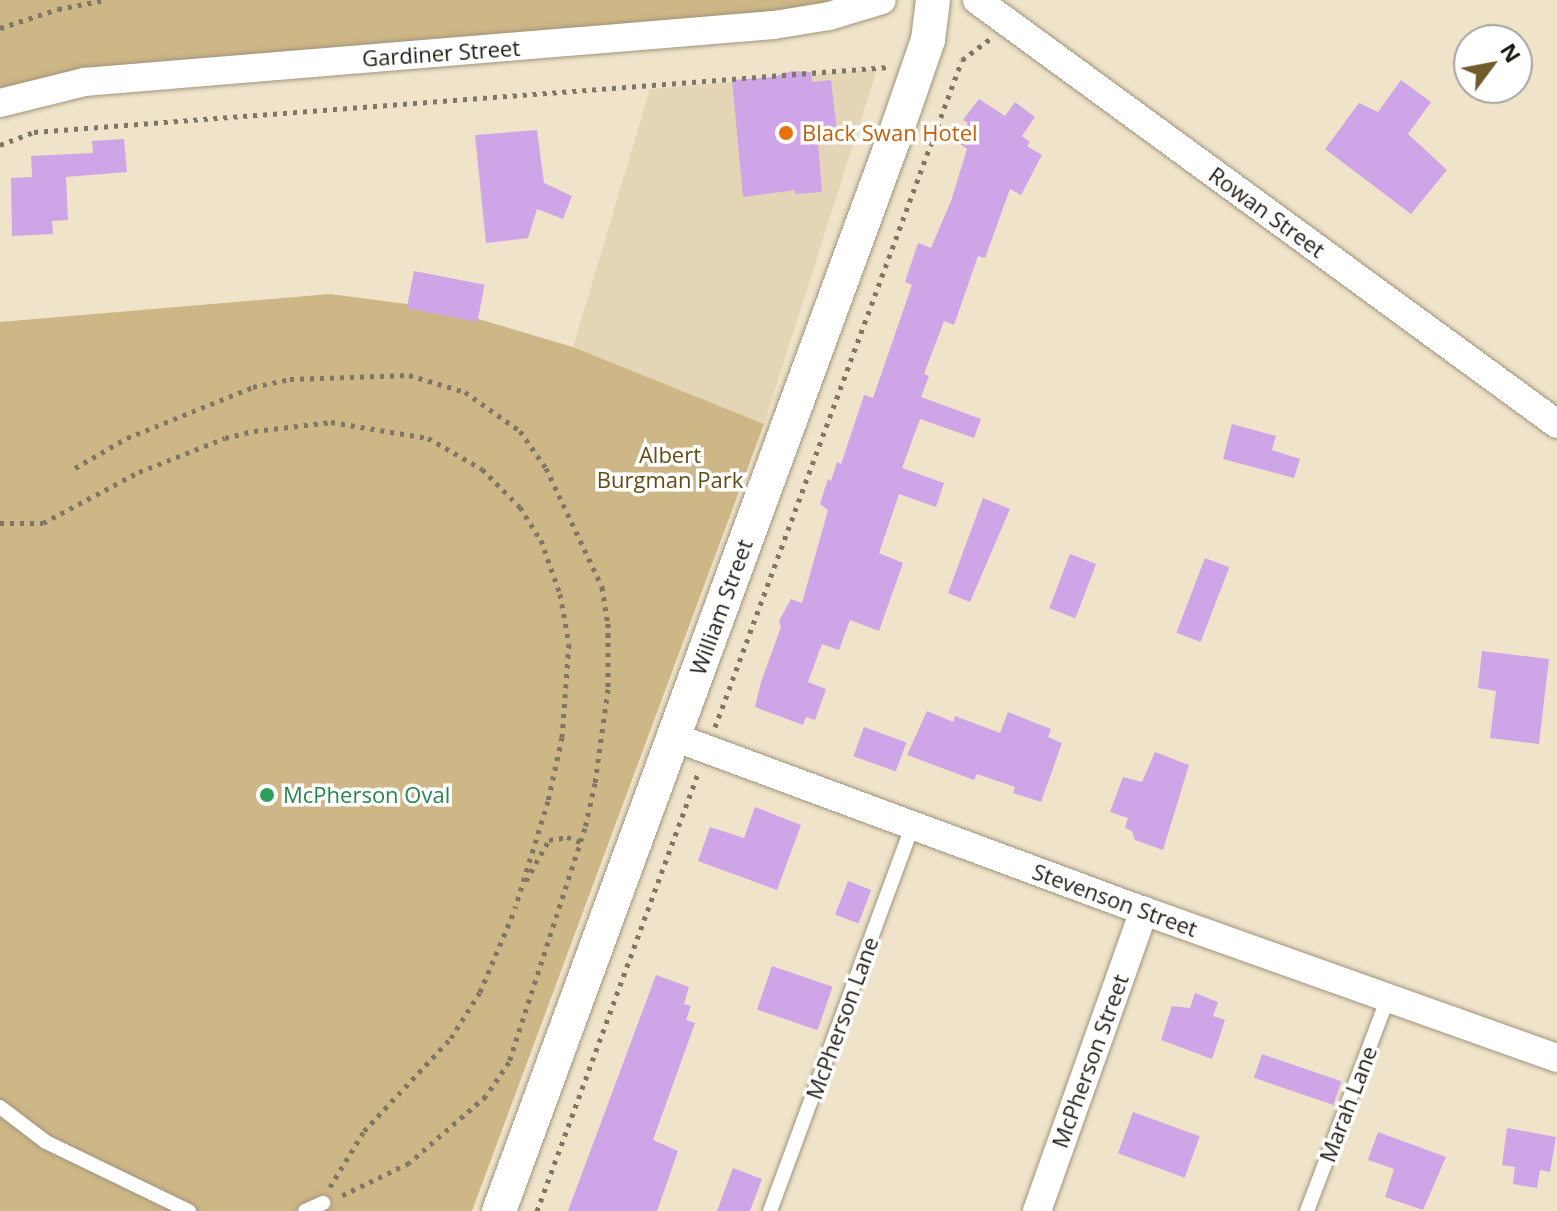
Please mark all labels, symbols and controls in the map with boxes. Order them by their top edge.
north arrow [1453,24,1533,104]
street label: Gardiner Street [361,34,521,72]
text: N [1494,37,1529,68]
place label: Black Swan Hotel [802,120,978,146]
marker: Black Swan Hotel [777,124,795,142]
street label: Rowan Street [1204,161,1330,263]
park label: Albert Burgman Park [597,441,743,492]
street label: William Street [684,536,758,678]
place label: McPherson Oval [283,782,450,808]
marker: McPherson Oval [258,786,276,804]
street label: Stevenson Street [1029,858,1201,942]
street label: McPherson Lane [800,933,884,1103]
street label: McPherson Street [1046,971,1134,1151]
street label: Marah Lane [1314,1042,1382,1166]

